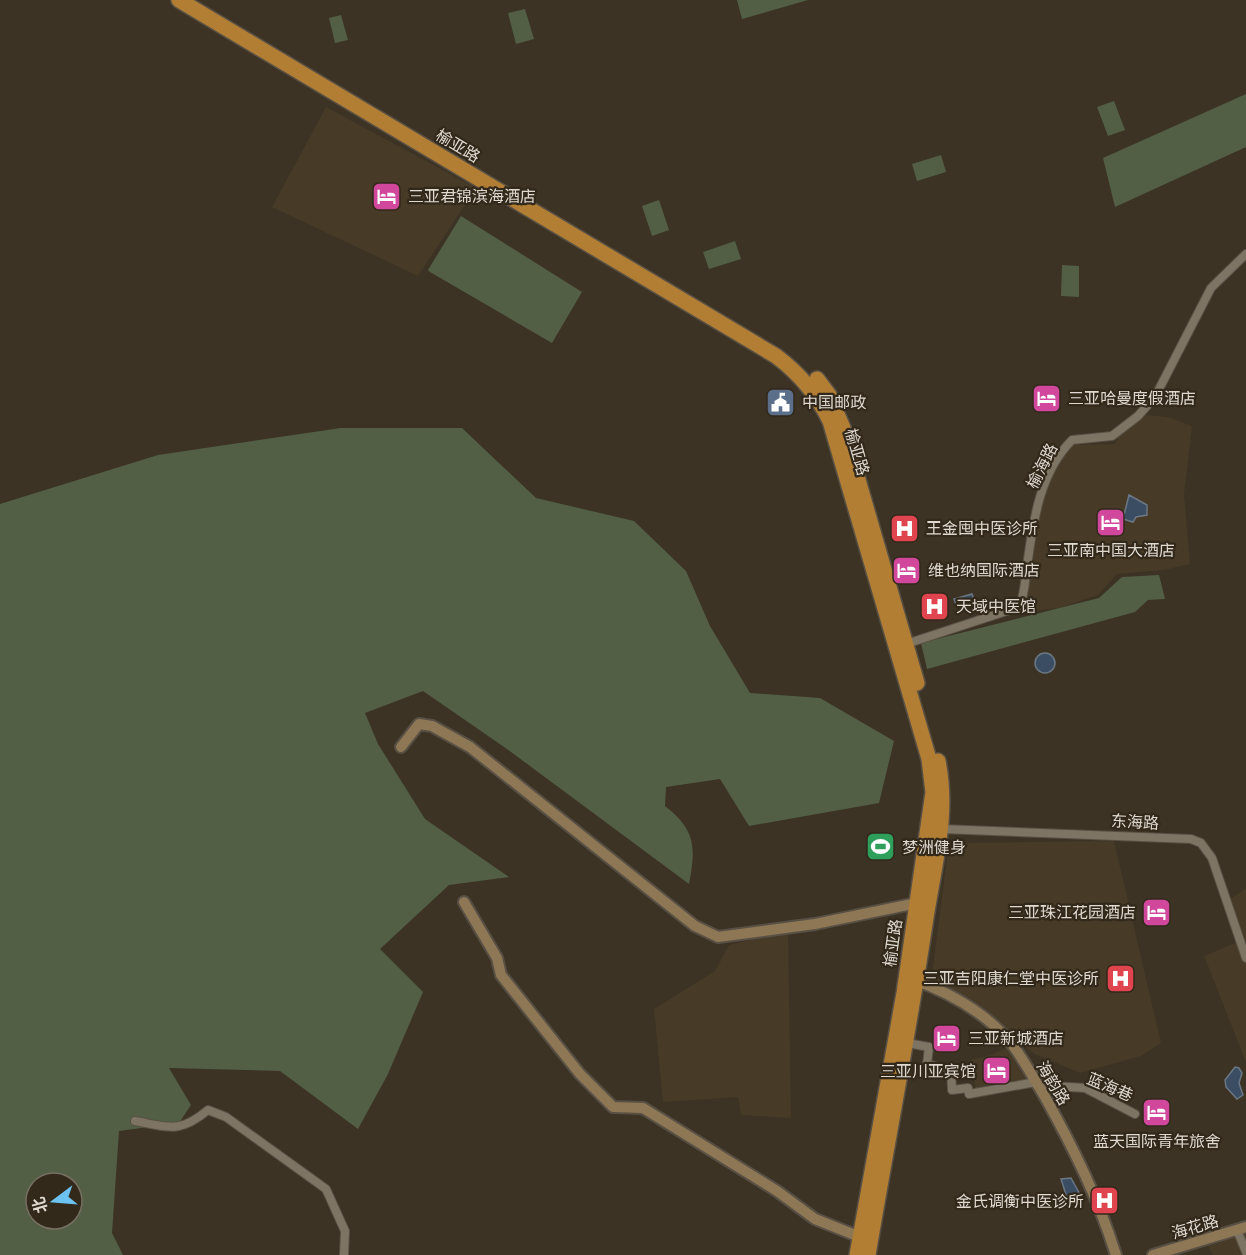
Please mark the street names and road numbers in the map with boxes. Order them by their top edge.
street label: 榆亚路 [433,125,483,167]
street label: 榆亚路 [841,426,873,478]
street label: 榆海路 [1023,440,1061,492]
street label: 东海路 [1111,811,1159,833]
street label: 榆亚路 [880,918,906,968]
street label: 海韵路 [1032,1058,1074,1108]
street label: 蓝海巷 [1084,1069,1136,1105]
street label: 海花路 [1169,1211,1221,1243]

